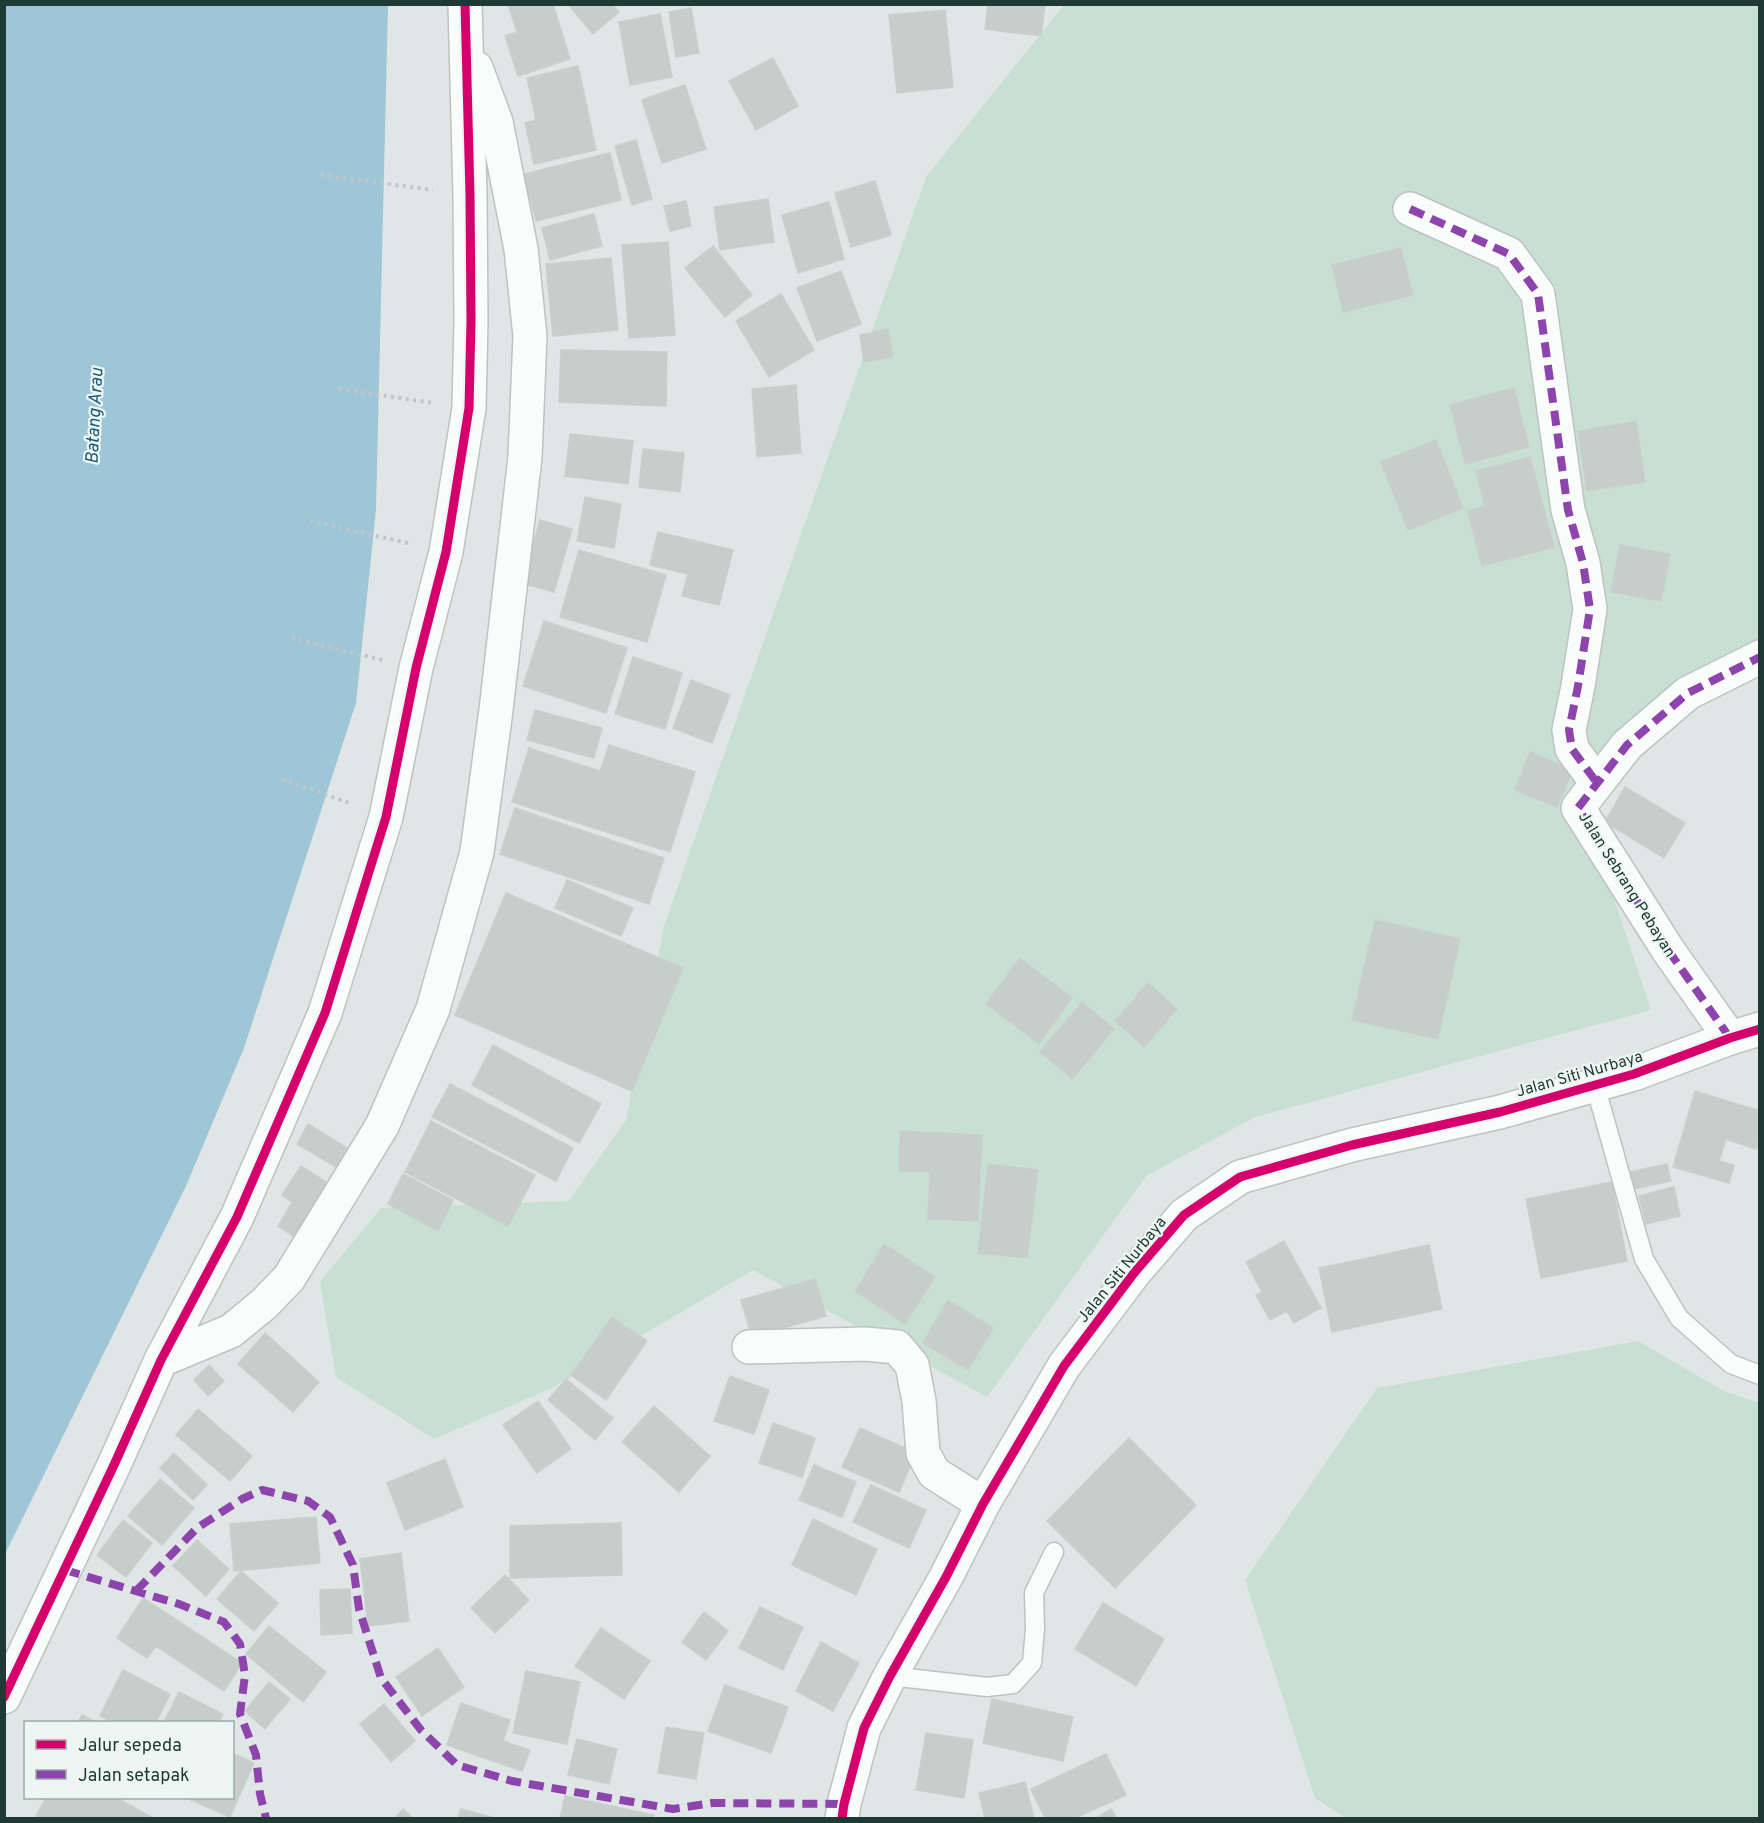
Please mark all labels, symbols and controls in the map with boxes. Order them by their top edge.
water label: Batang Arau [81,367,110,465]
street label: Jalan Sebrang Pebayan [1573,808,1679,962]
street label: Jalan Siti Nurbaya [1514,1047,1645,1103]
street label: Jalan Siti Nurbaya [1074,1213,1171,1327]
legend [24,1721,234,1799]
text: Jalur sepeda [78,1735,182,1758]
text: Jalan setapak [78,1765,190,1788]

